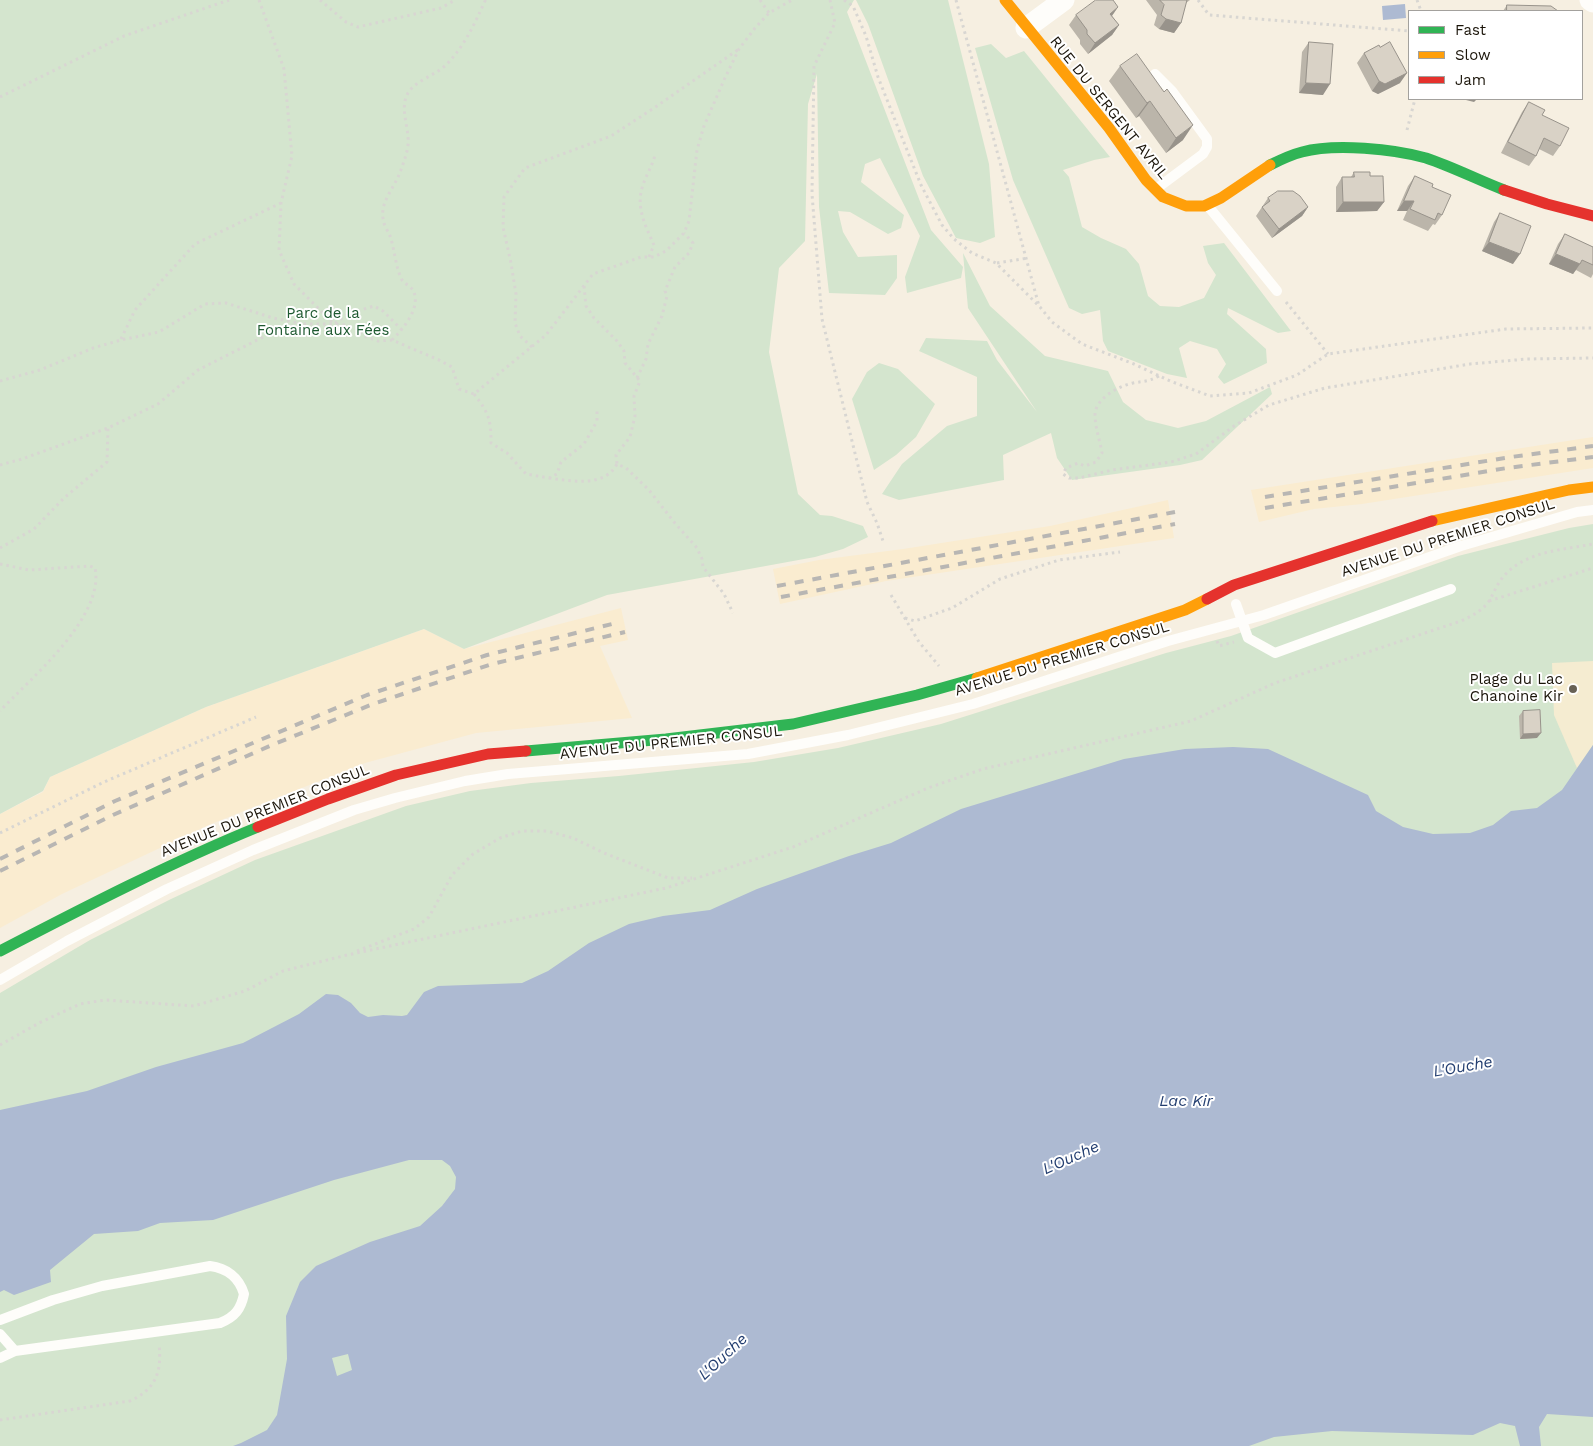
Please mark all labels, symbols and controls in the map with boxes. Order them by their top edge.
legend [1408,10,1583,100]
text: Fast [1455,21,1486,39]
street label: RUE DU SERGENT AVRIL [1046,33,1172,183]
text: Slow [1455,46,1491,64]
text: Jam [1455,71,1486,89]
park label: Parc de la Fontaine aux Fées [257,305,389,340]
street label: AVENUE DU PREMIER CONSUL [1339,495,1557,581]
street label: AVENUE DU PREMIER CONSUL [953,618,1171,700]
place label: Plage du Lac Chanoine Kir [1469,671,1563,706]
marker: Plage du Lac Chanoine Kir [1567,683,1579,695]
street label: AVENUE DU PREMIER CONSUL [559,722,783,764]
street label: AVENUE DU PREMIER CONSUL [158,761,372,861]
water label: L'Ouche [1432,1052,1494,1082]
water label: Lac Kir [1159,1091,1213,1111]
water label: L'Ouche [1040,1137,1102,1179]
water label: L'Ouche [695,1330,751,1384]

